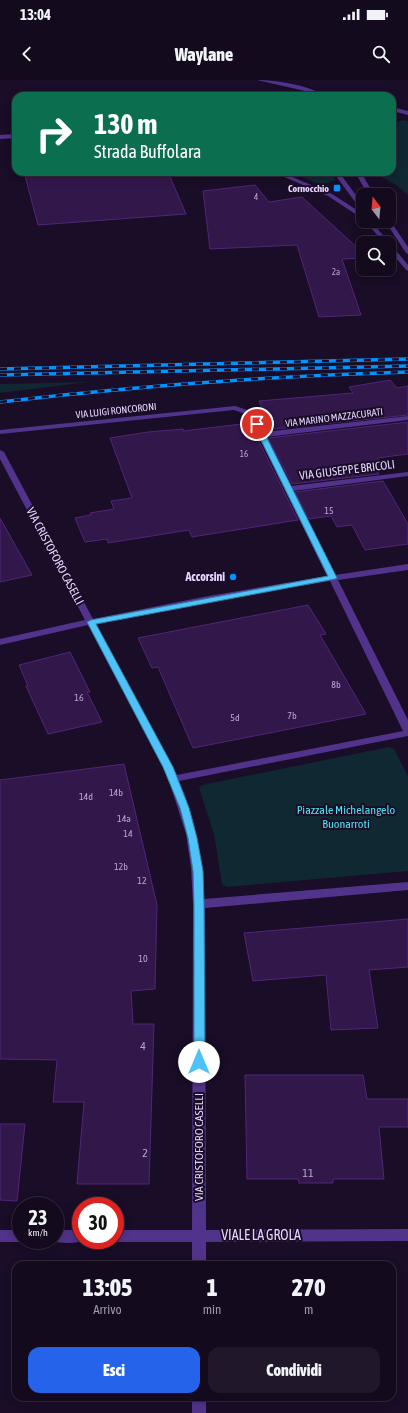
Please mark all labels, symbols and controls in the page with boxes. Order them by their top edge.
text: 13:04 [20,6,51,23]
icon: back [16,43,38,65]
icon: search [370,43,392,65]
text: Waylane [175,44,233,65]
icon: right [28,108,80,160]
text: 130 m [94,108,157,140]
text: Strada Buffolara [94,141,201,162]
place label: Cornocchio [288,183,329,194]
marker: Cornocchio [332,183,342,193]
north arrow [356,188,396,228]
map controls [356,188,396,276]
house number: 4 [254,192,258,202]
button: search [356,236,396,276]
house number: 2a [332,267,340,277]
street label: VIA LUIGI RONCORONI [75,401,157,420]
street label: VIA MARINO MAZZACURATI [285,406,384,429]
pin [240,407,274,441]
icon: arrive [246,413,268,435]
house number: 16 [240,449,248,459]
street label: VIA GIUSEPPE BRICOLI [298,457,396,483]
street label: VIA CRISTOFORO CASELLI [23,505,87,607]
house number: 15 [324,505,334,516]
place label: Accorsini [184,570,225,584]
marker: Accorsini [228,572,238,582]
house number: 8b [331,679,341,690]
house number: 16 [74,692,84,703]
house number: 7b [287,710,297,721]
house number: 5d [230,712,240,723]
house number: 14b [109,787,123,798]
house number: 14d [79,791,93,802]
park label: Piazzale Michelangelo Buonarroti [297,803,396,831]
house number: 14a [117,813,131,824]
house number: 14 [123,828,133,839]
house number: 12b [114,861,128,872]
house number: 12 [137,875,147,886]
house number: 10 [138,953,148,964]
house number: 4 [140,1039,146,1053]
position arrow [178,1041,220,1083]
street label: VIA CRISTOFORO CASELLI [192,1093,206,1201]
house number: 2 [142,1146,148,1160]
house number: 11 [302,1166,314,1180]
speed limit sign: 30 [72,1197,124,1249]
text: 23 [29,1206,47,1229]
text: km/h [28,1227,48,1238]
street label: VIALE LA GROLA [221,1227,301,1243]
text: 13:05 [82,1274,132,1301]
text: 1 [206,1274,218,1301]
text: 270 [292,1274,326,1301]
text: Arrivo [93,1302,122,1317]
text: min [203,1302,221,1317]
text: m [304,1302,313,1317]
button: Esci [28,1347,200,1393]
button: Condividi [208,1347,380,1393]

